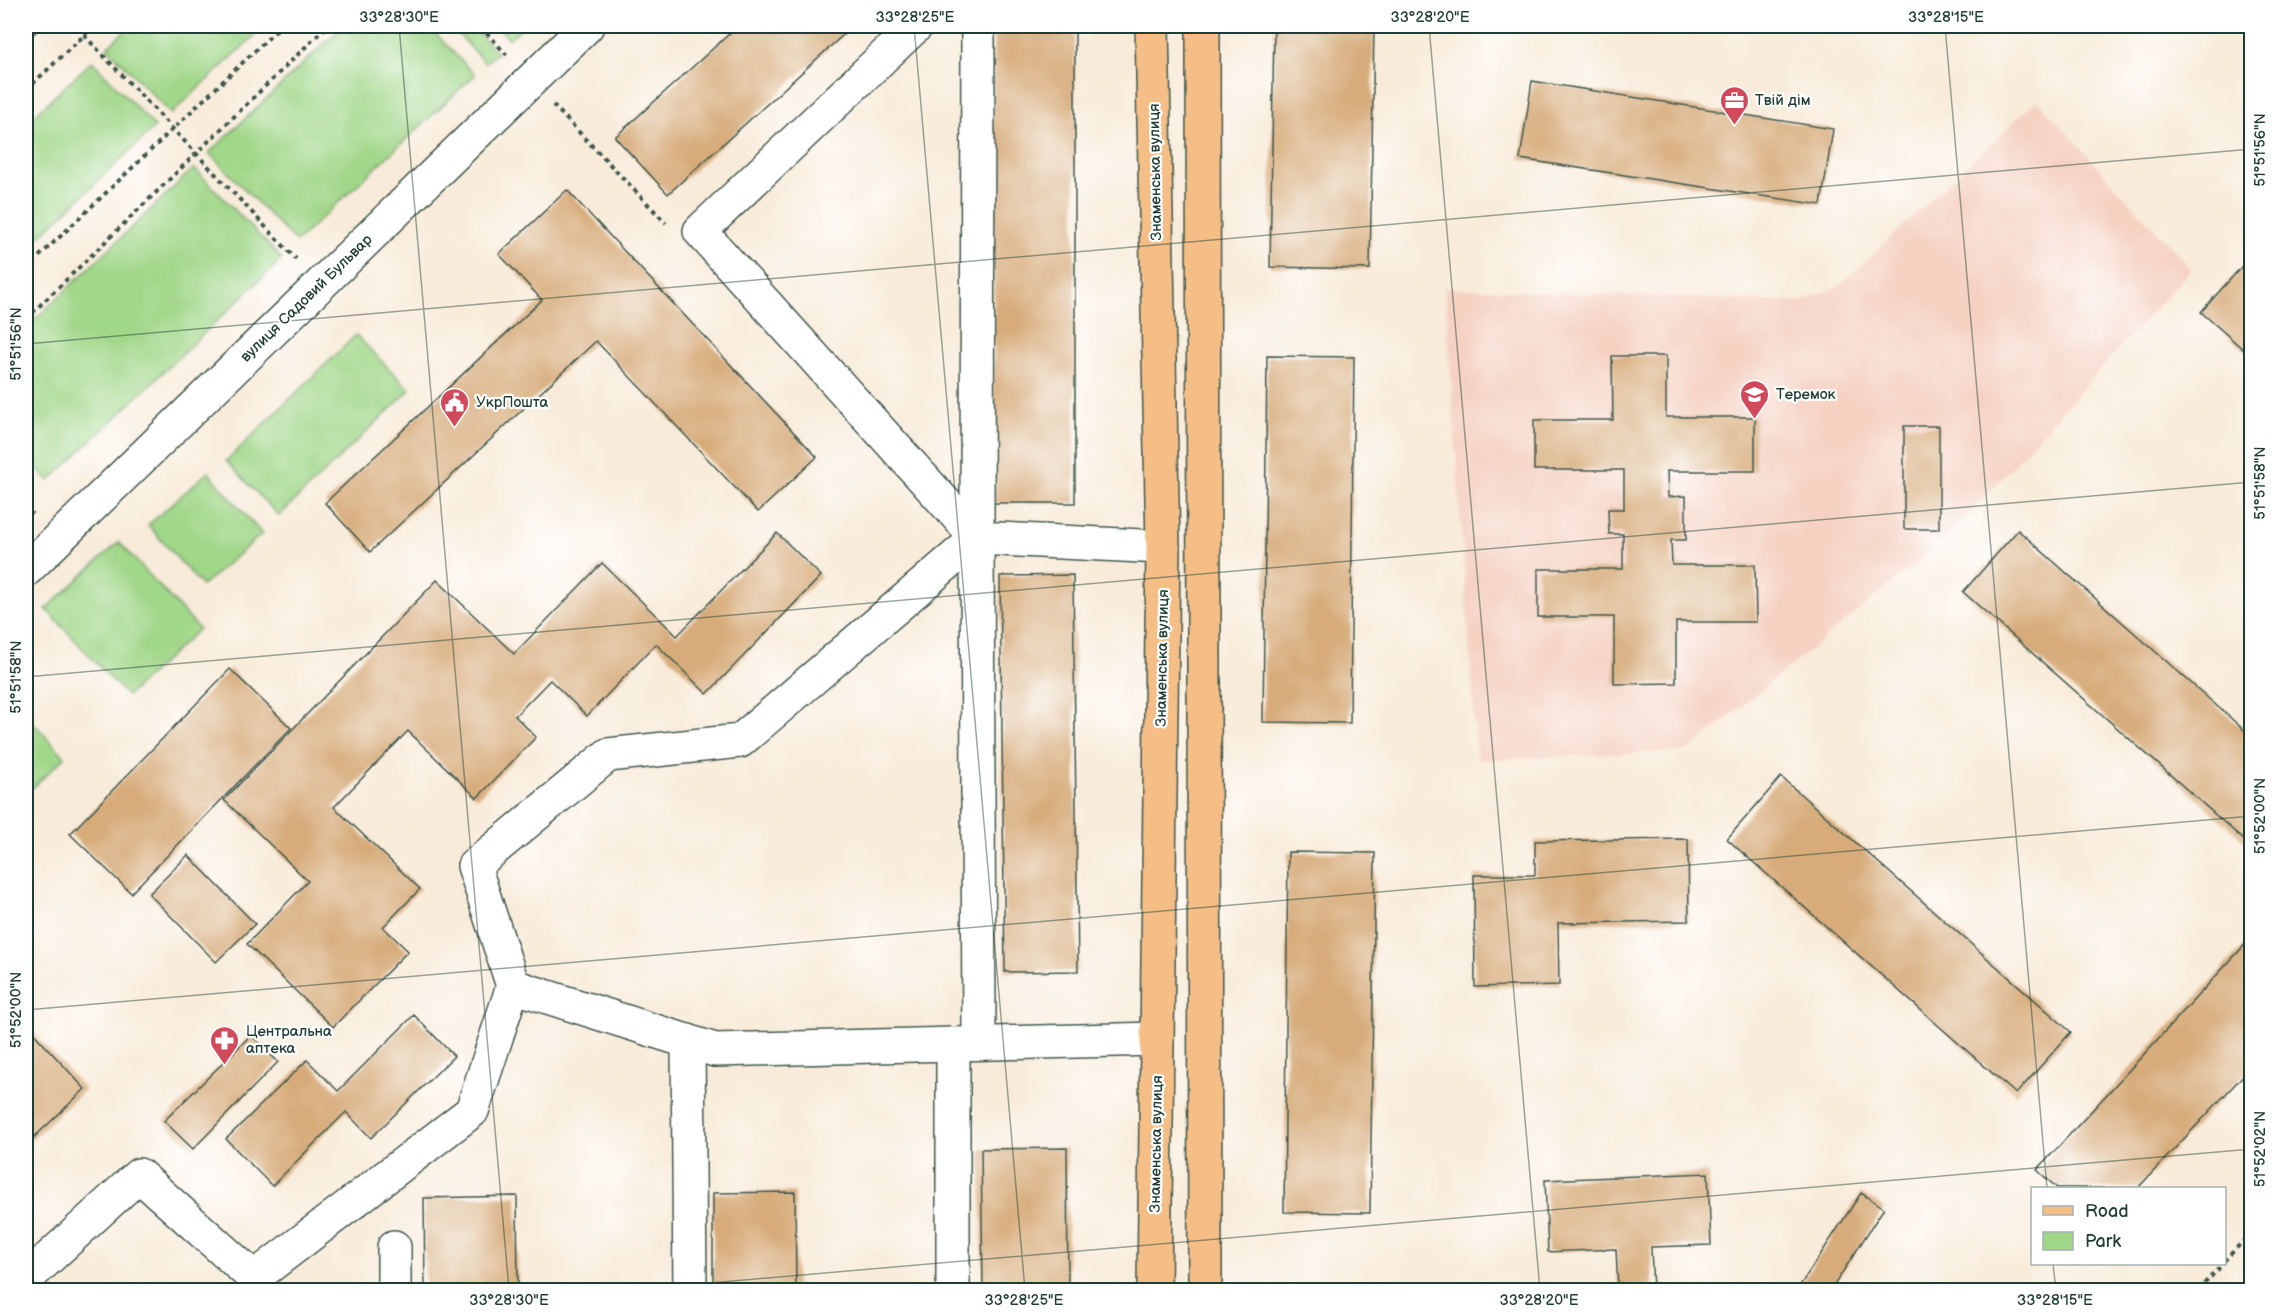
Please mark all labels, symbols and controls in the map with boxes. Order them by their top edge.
text: 33°28'30"E [359,8,439,27]
text: 33°28'25"E [876,8,955,27]
text: 33°28'20"E [1390,8,1470,27]
text: 33°28'15"E [1908,8,1984,27]
office icon: Твій дім [1718,84,1750,126]
place label: Твій дім [1755,91,1811,110]
street label: Знаменська вулиця [1145,103,1166,241]
text: 51°51'56"N [2251,113,2270,187]
street label: вулиця Садовий Бульвар [236,230,377,366]
text: 51°51'56"N [7,307,26,381]
school or university icon: Теремок [1739,378,1771,420]
place label: Теремок [1776,385,1836,404]
public building icon: УкрПошта [439,386,471,428]
place label: УкрПошта [476,393,549,412]
text: 51°51'58"N [2251,446,2270,520]
street label: Знаменська вулиця [1152,589,1173,727]
text: 51°51'58"N [7,640,26,714]
text: 51°52'00"N [2251,778,2270,854]
text: 51°52'00"N [7,972,26,1048]
place label: Центральна аптека [246,1022,332,1058]
pharmacy icon: Центральна аптека [209,1024,241,1066]
street label: Знаменська вулиця [1146,1075,1167,1213]
text: 51°52'02"N [2251,1111,2270,1187]
legend [2031,1187,2226,1265]
text: Road [2085,1201,2129,1222]
text: Park [2085,1231,2121,1252]
text: 33°28'30"E [469,1291,549,1310]
text: 33°28'25"E [985,1291,1064,1310]
text: 33°28'20"E [1499,1291,1579,1310]
text: 33°28'15"E [2017,1291,2093,1310]

